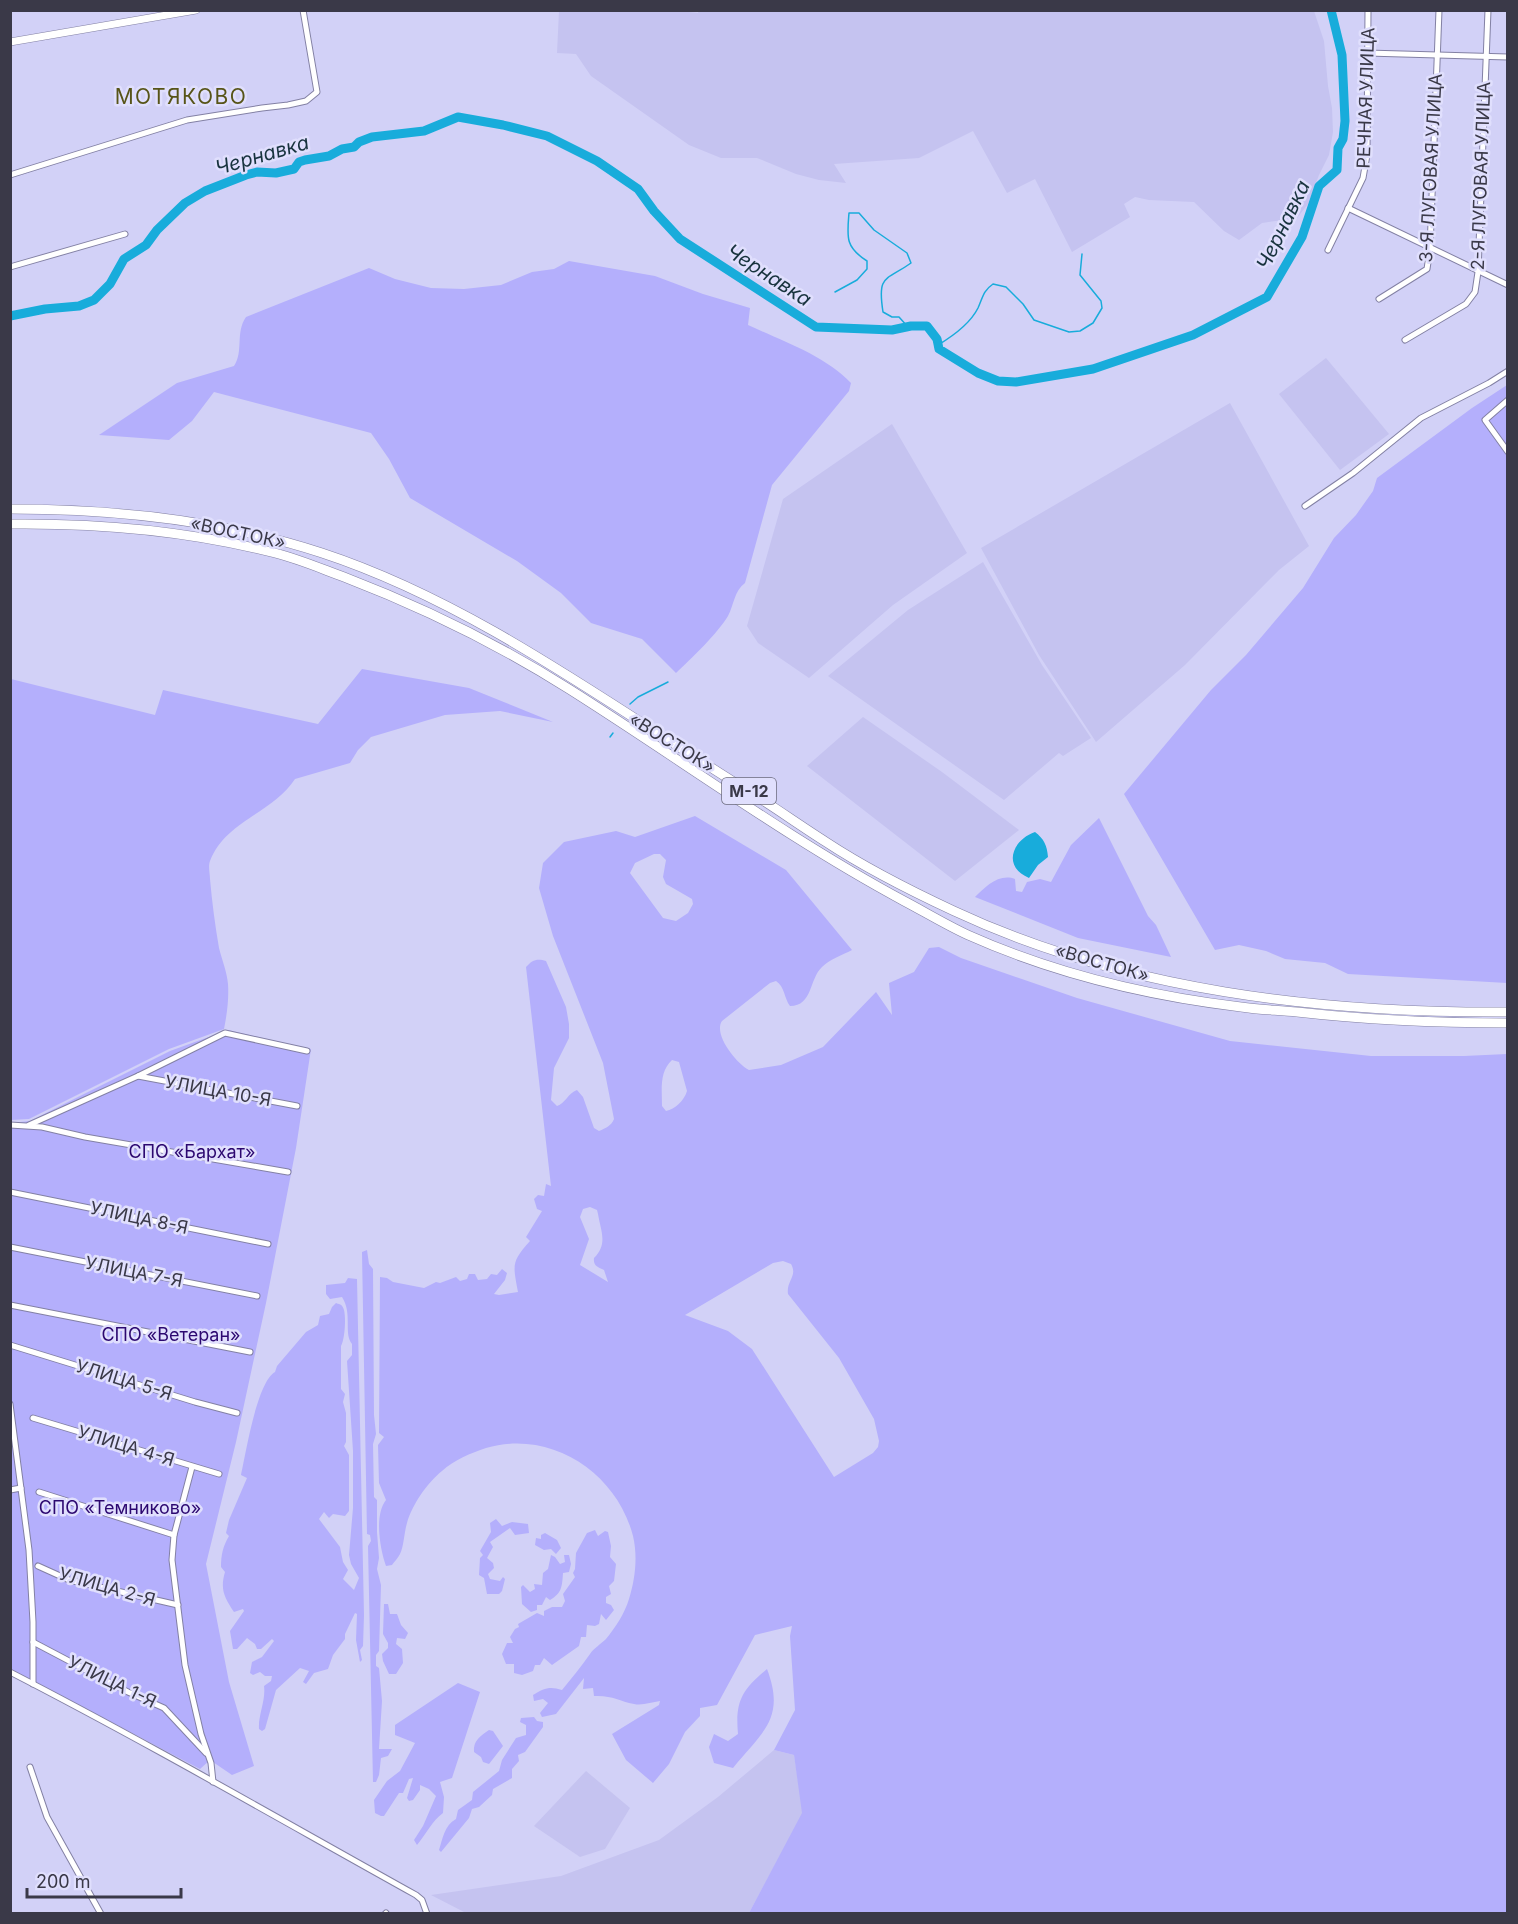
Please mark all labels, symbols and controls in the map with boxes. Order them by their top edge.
street label: РЕЧНАЯ УЛИЦА [1353,27,1378,169]
street label: 3-Я ЛУГОВАЯ УЛИЦА [1415,73,1446,263]
street label: 2-Я ЛУГОВАЯ УЛИЦА [1467,81,1494,271]
district label: МОТЯКОВО [115,84,247,109]
water label: Чернавка [212,130,312,180]
water label: Чернавка [1251,176,1315,274]
water label: Чернавка [722,239,816,311]
street label: «ВОСТОК» [189,512,288,553]
street label: «ВОСТОК» [626,708,719,777]
road number: М-12 [722,778,776,804]
street label: «ВОСТОК» [1053,939,1151,986]
street label: УЛИЦА 10-Я [163,1071,273,1110]
park label: СПО «Бархат» [129,1141,256,1162]
street label: УЛИЦА 8-Я [88,1197,190,1238]
street label: УЛИЦА 7-Я [84,1252,185,1291]
park label: СПО «Ветеран» [101,1324,241,1345]
street label: УЛИЦА 5-Я [73,1355,175,1404]
street label: УЛИЦА 4-Я [75,1421,177,1470]
park label: СПО «Темниково» [39,1497,201,1518]
street label: УЛИЦА 2-Я [56,1563,158,1610]
street label: УЛИЦА 1-Я [64,1651,160,1712]
scale bar [27,1861,182,1899]
text: 200 m [36,1871,91,1892]

